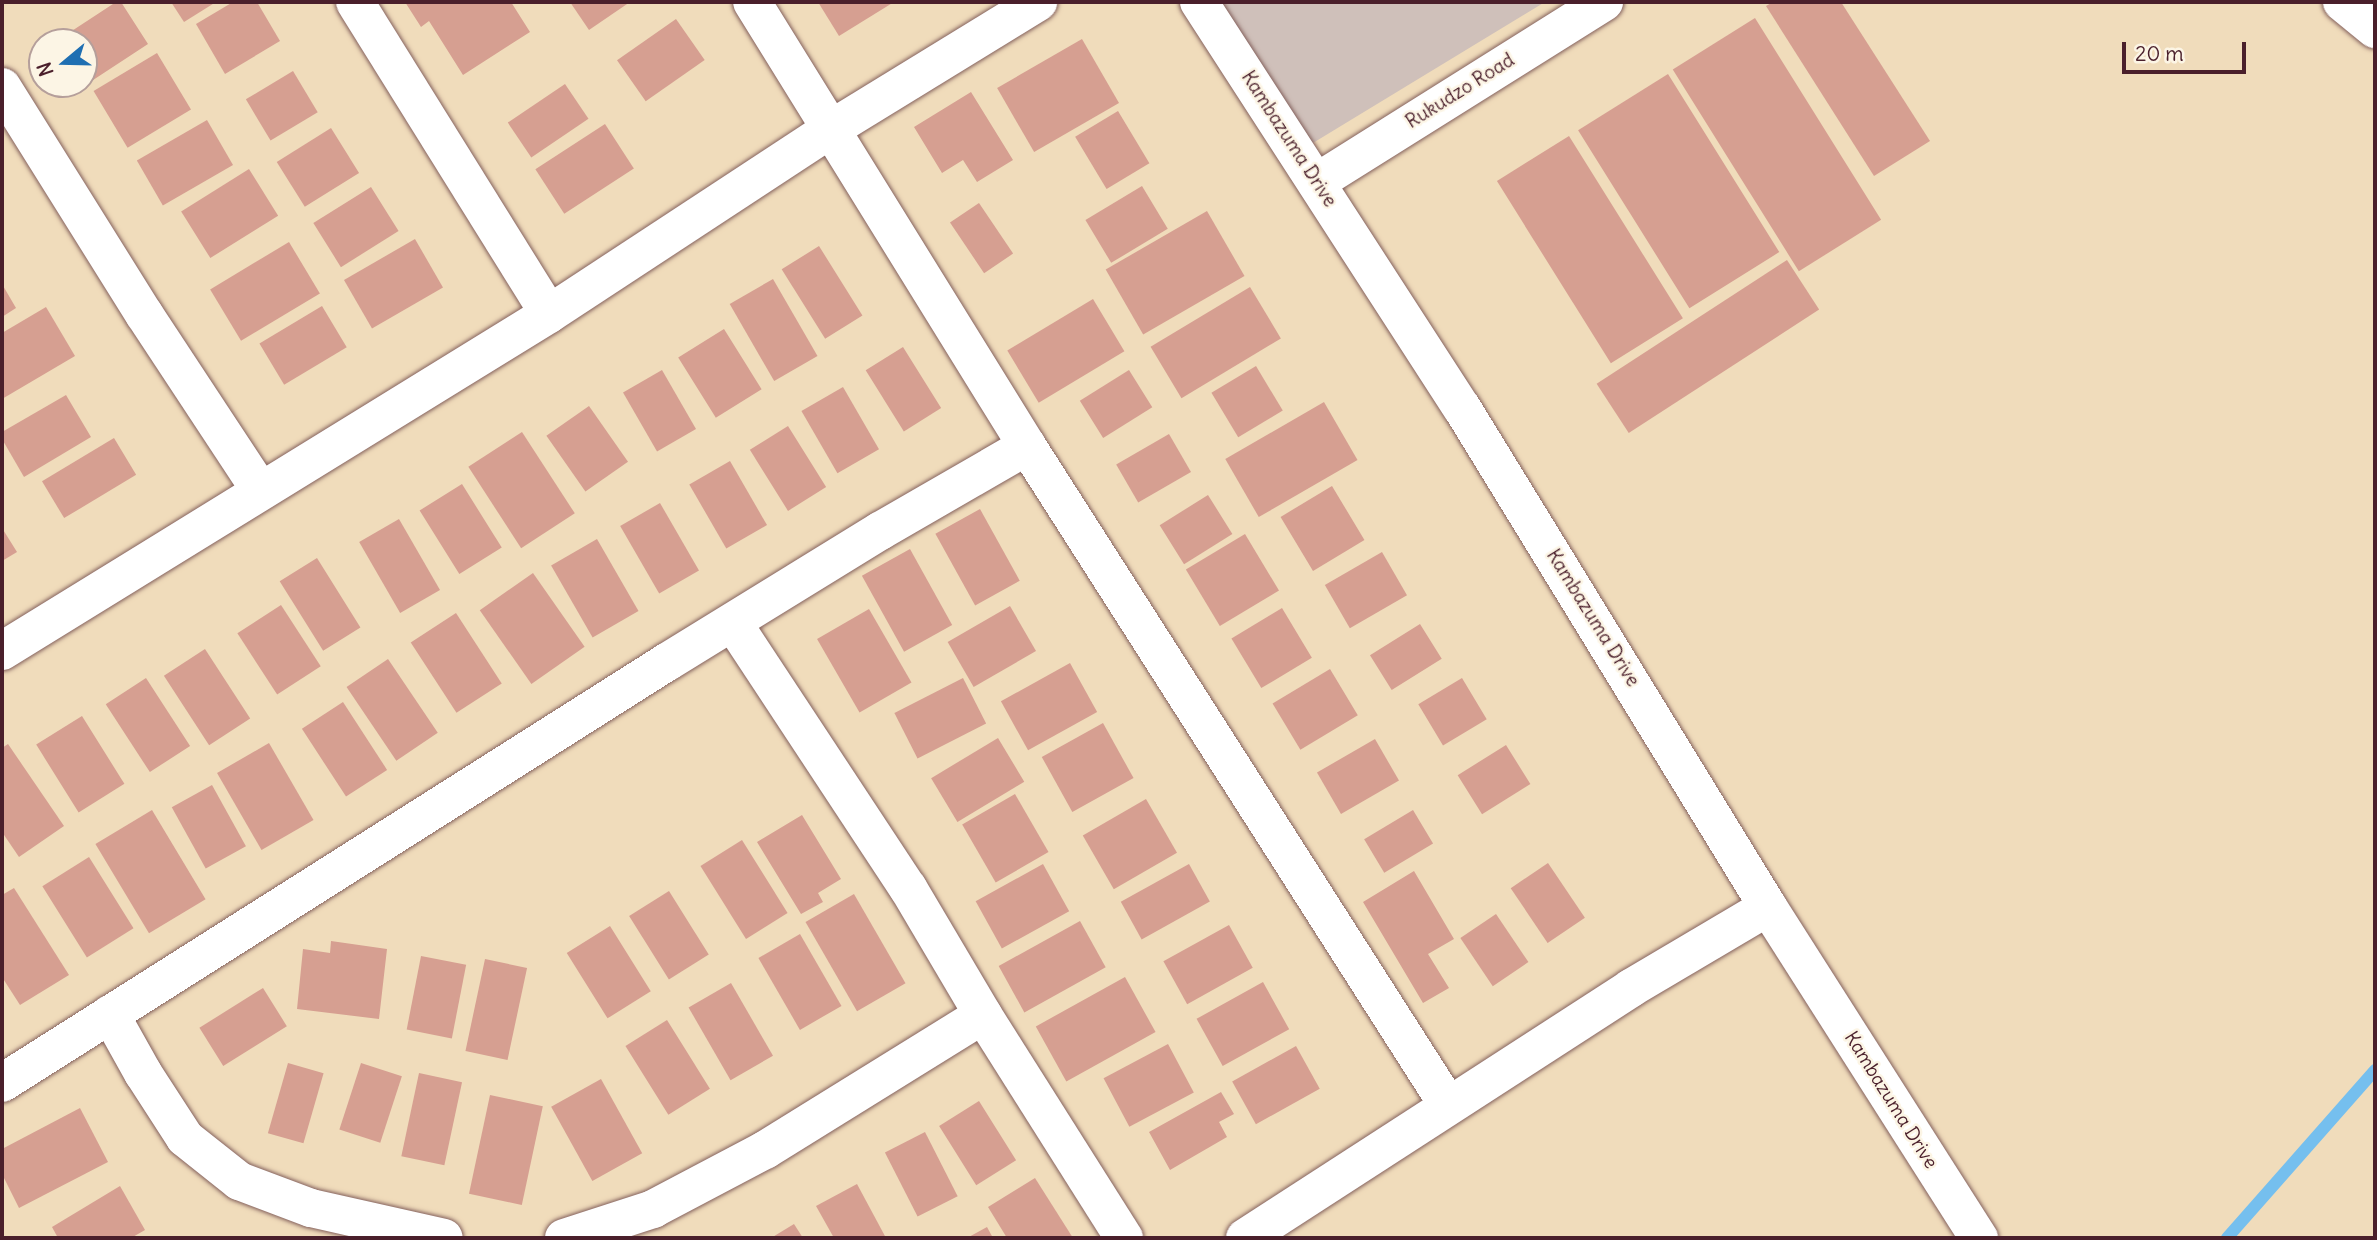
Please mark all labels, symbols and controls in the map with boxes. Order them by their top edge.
north arrow [28,28,98,98]
scale bar [2125,28,2249,72]
text: 20 m [2135,40,2184,67]
street label: Rukudzo Road [1402,49,1518,133]
text: N [32,59,59,79]
street label: Kambazuma Drive [1237,67,1341,211]
street label: Kambazuma Drive [1542,545,1644,691]
street label: Kambazuma Drive [1840,1027,1942,1173]

